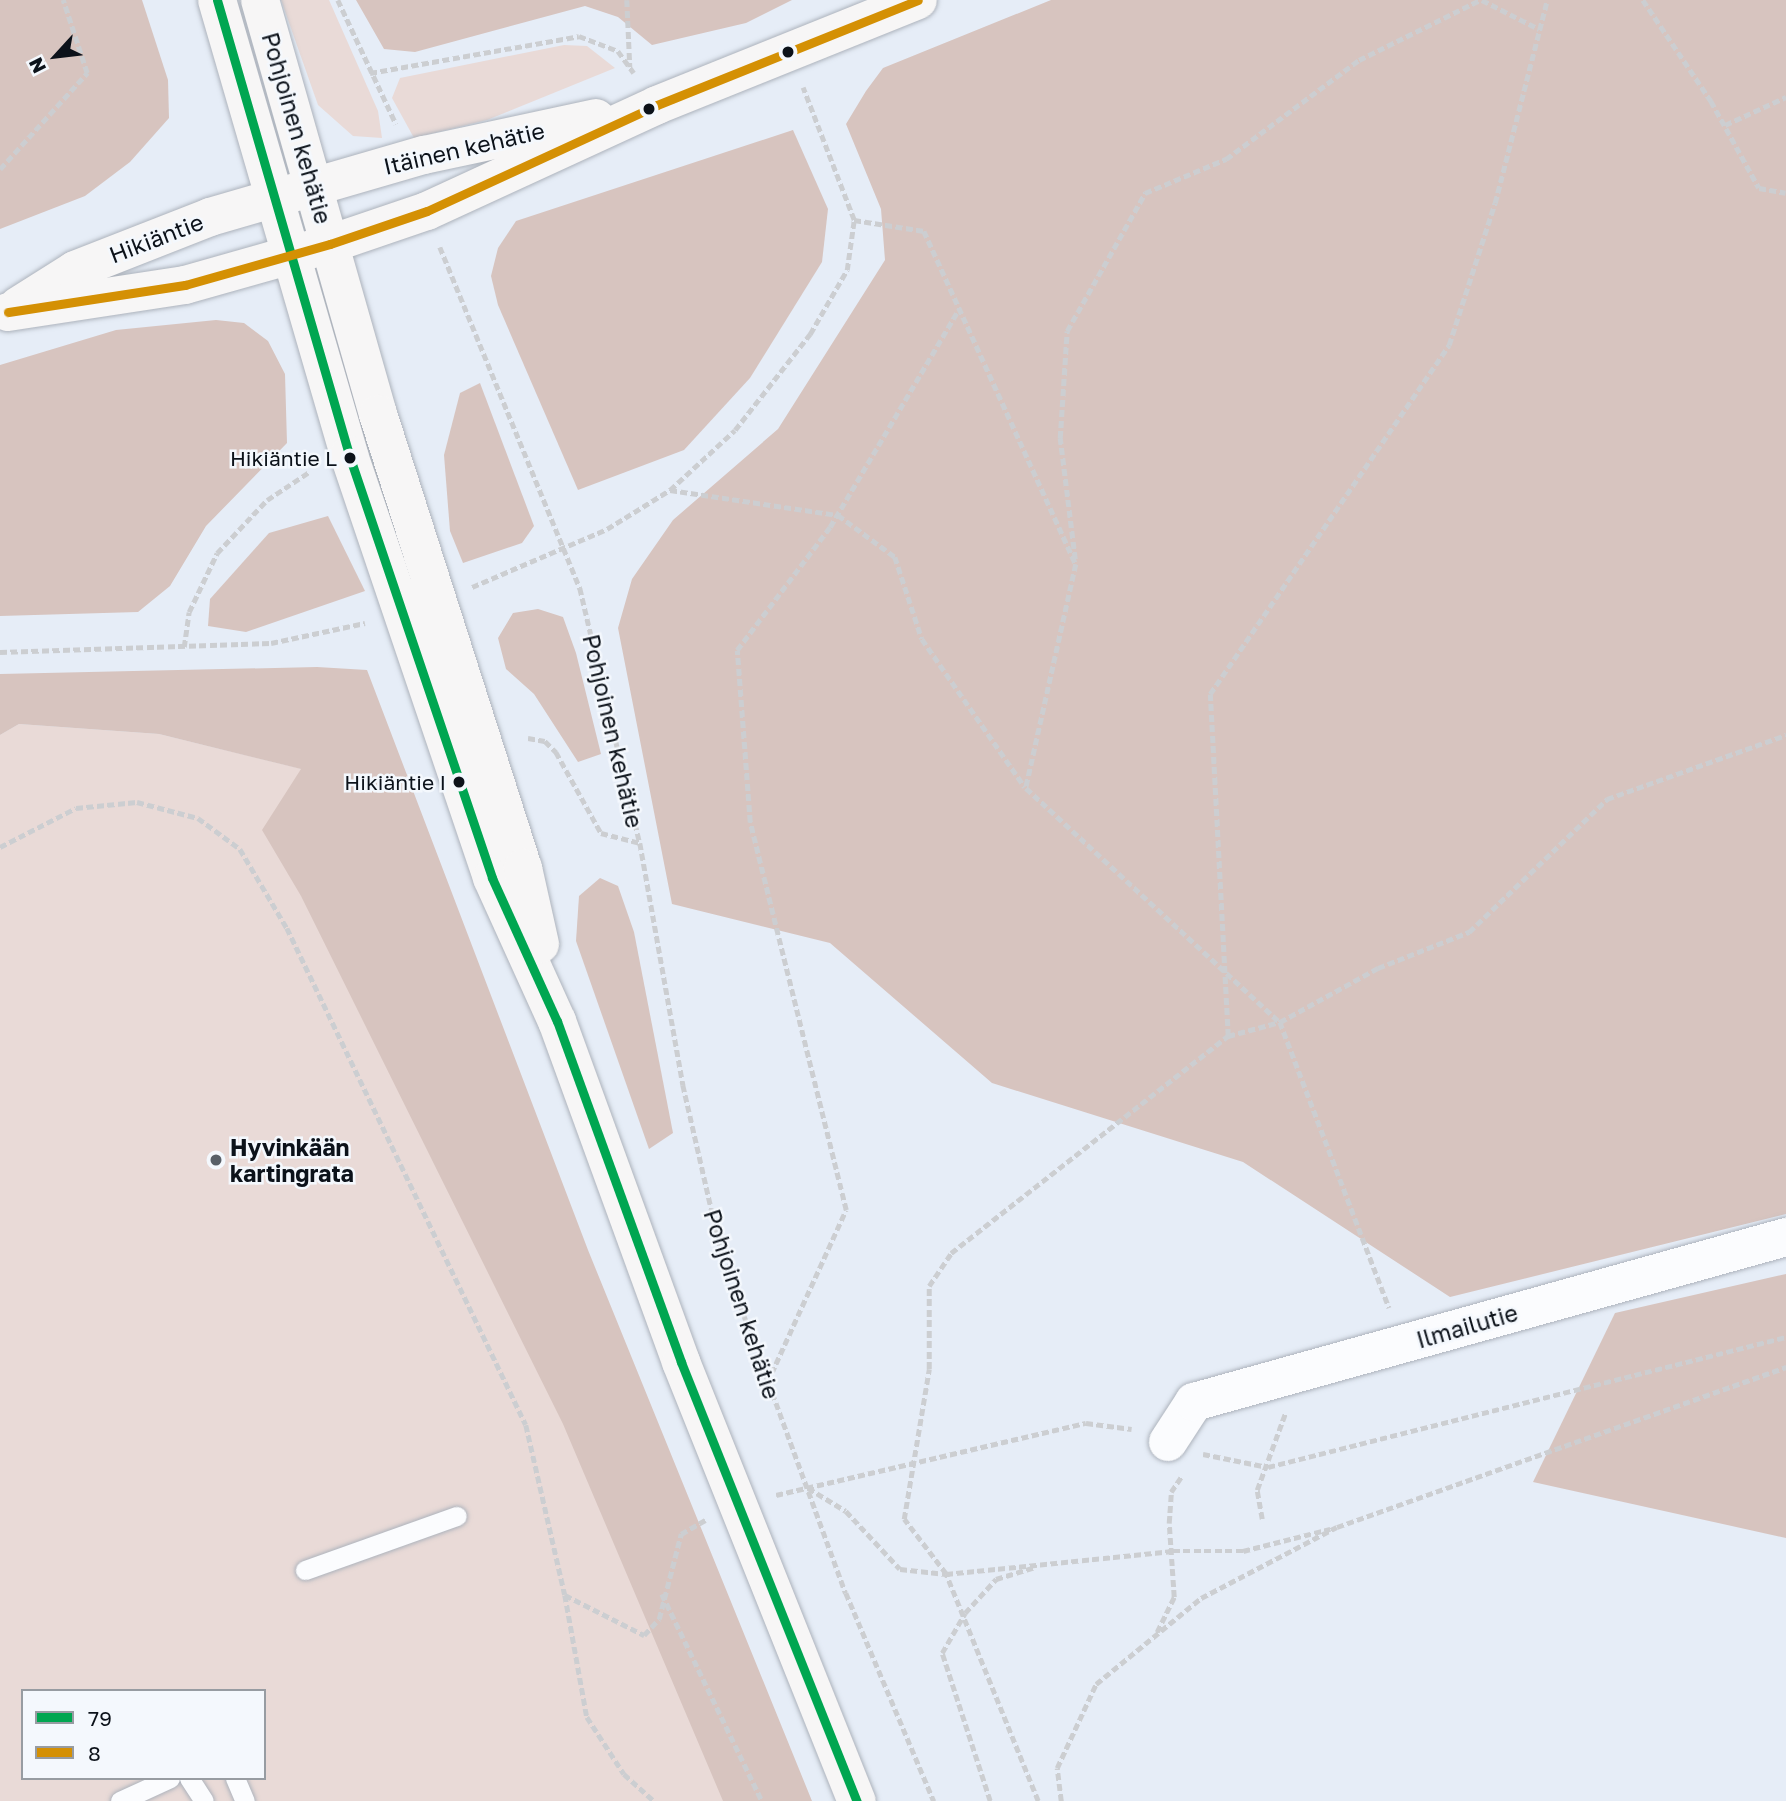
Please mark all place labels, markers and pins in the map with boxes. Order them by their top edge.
unlabelled marker [781,45,795,59]
unlabelled marker [642,102,656,116]
place label: Hikiäntie L [230,445,337,471]
marker: Hikiäntie L [343,451,357,465]
place label: Hikiäntie I [344,769,446,795]
marker: Hikiäntie I [452,775,466,789]
place label: Hyvinkään kartingrata [230,1133,354,1187]
marker: Hyvinkään kartingrata [208,1152,224,1168]

